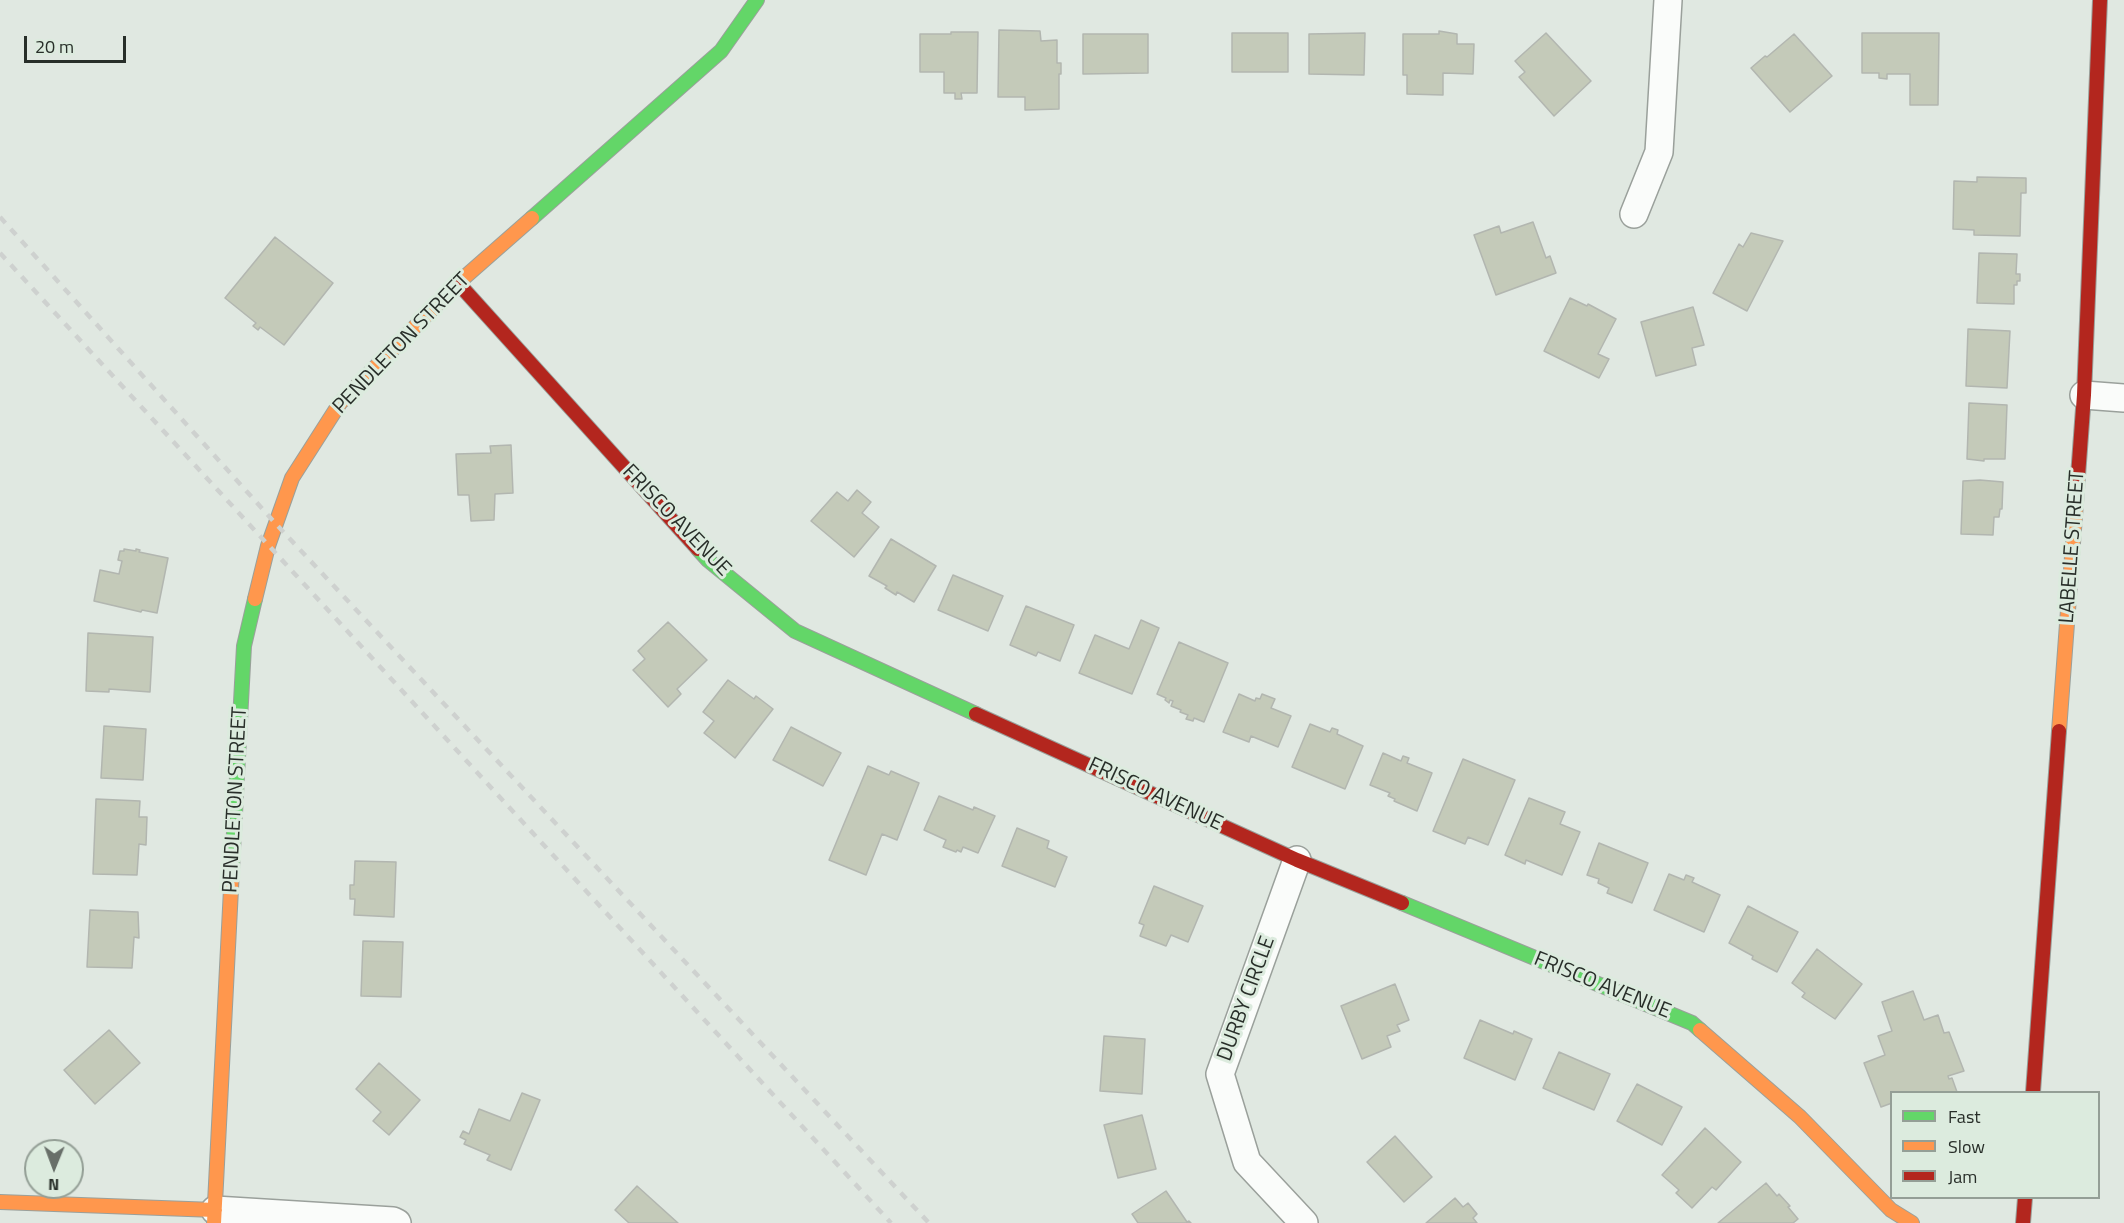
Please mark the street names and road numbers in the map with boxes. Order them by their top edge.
street label: PENDLETON STREET [328,268,476,420]
street label: FRISCO AVENUE [616,460,736,582]
street label: LABELLE STREET [2055,470,2091,624]
street label: PENDLETON STREET [219,706,253,894]
street label: FRISCO AVENUE [1084,753,1226,837]
street label: DURBY CIRCLE [1213,933,1281,1065]
street label: FRISCO AVENUE [1530,947,1674,1025]

